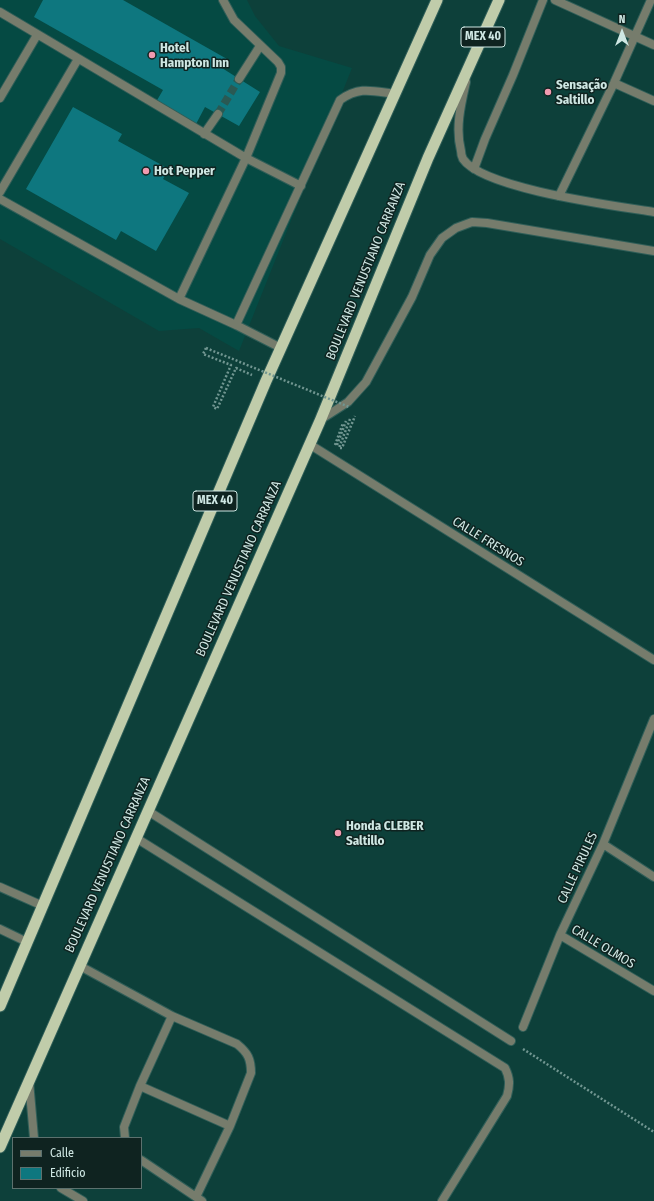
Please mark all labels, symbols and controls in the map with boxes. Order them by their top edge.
north arrow [602,12,642,52]
text: N [619,13,625,26]
road number: MEX 40 [461,27,505,47]
place label: Hotel Hampton Inn [160,40,229,71]
marker: Hotel Hampton Inn [147,50,157,60]
place label: Sensação Saltillo [556,77,607,108]
marker: Sensação Saltillo [543,87,553,97]
place label: Hot Pepper [154,163,215,179]
marker: Hot Pepper [141,166,151,176]
street label: BOULEVARD VENUSTIANO CARRANZA [323,180,409,362]
street label: BOULEVARD VENUSTIANO CARRANZA [193,479,285,659]
road number: MEX 40 [193,491,237,511]
street label: CALLE FRESNOS [449,514,527,570]
street label: BOULEVARD VENUSTIANO CARRANZA [62,775,154,955]
place label: Honda CLEBER Saltillo [346,818,424,849]
marker: Honda CLEBER Saltillo [333,828,343,838]
street label: CALLE PIRULES [555,830,601,906]
street label: CALLE OLMOS [568,922,638,972]
legend [12,1137,142,1189]
text: Calle [50,1146,74,1160]
text: Edificio [50,1166,86,1180]

